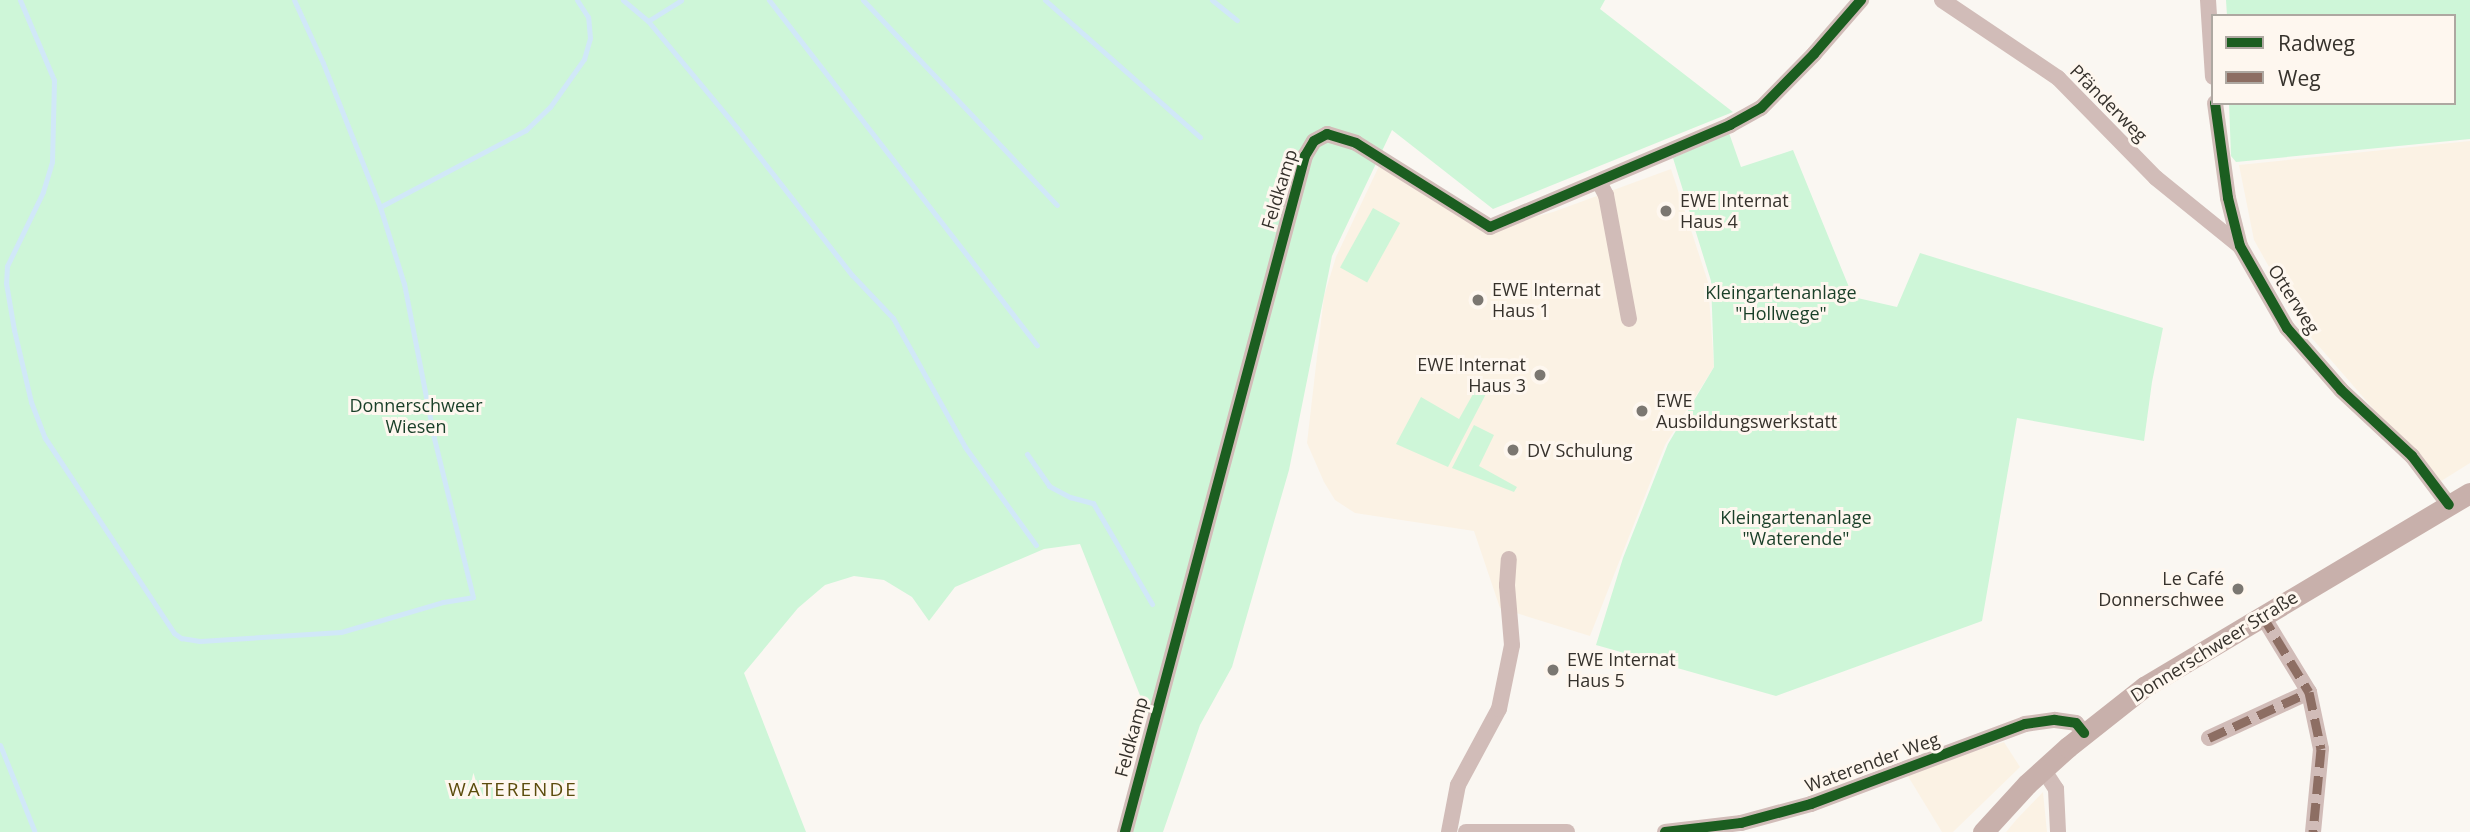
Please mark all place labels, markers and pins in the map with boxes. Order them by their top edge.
place label: EWE Internat Haus 4 [1680,190,1789,232]
marker: EWE Internat Haus 4 [1658,203,1674,219]
place label: EWE Internat Haus 1 [1492,279,1601,322]
marker: EWE Internat Haus 1 [1470,292,1486,308]
place label: EWE Internat Haus 3 [1417,354,1526,396]
marker: EWE Internat Haus 3 [1532,367,1548,383]
place label: EWE Ausbildungswerkstatt [1656,390,1837,432]
marker: EWE Ausbildungswerkstatt [1634,403,1650,419]
place label: DV Schulung [1527,439,1632,461]
marker: DV Schulung [1505,442,1521,458]
place label: Le Café Donnerschwee [2098,568,2224,610]
marker: Le Café Donnerschwee [2230,581,2246,597]
place label: EWE Internat Haus 5 [1567,649,1676,692]
marker: EWE Internat Haus 5 [1545,662,1561,678]

